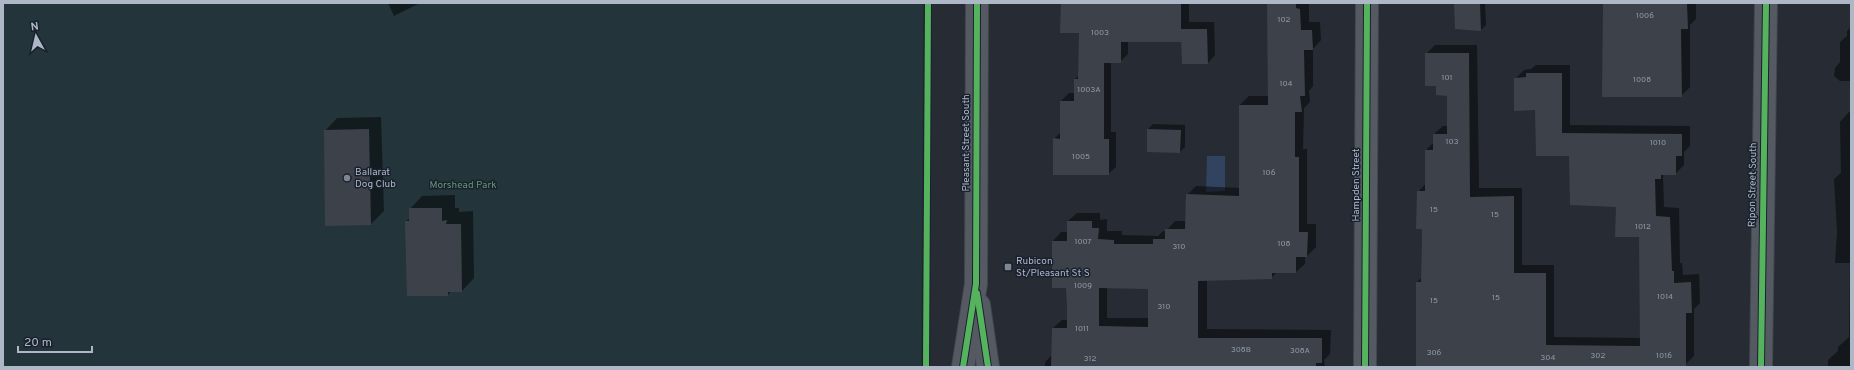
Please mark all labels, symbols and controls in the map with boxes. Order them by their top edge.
house number: 1006 [1636,11,1654,21]
house number: 102 [1277,15,1291,25]
north arrow [16,16,56,56]
text: N [30,20,40,35]
house number: 1003 [1091,28,1109,38]
house number: 101 [1441,73,1453,83]
house number: 1008 [1633,75,1651,85]
house number: 104 [1279,79,1293,89]
house number: 1003A [1077,85,1101,95]
street label: Pleasant Street South [960,94,973,192]
house number: 103 [1446,137,1459,147]
house number: 1010 [1650,138,1666,148]
street label: Ripon Street South [1746,143,1760,227]
street label: Hampden Street [1350,148,1363,222]
house number: 1005 [1072,152,1090,162]
place label: Ballarat Dog Club [355,166,396,191]
house number: 106 [1263,168,1276,178]
marker: Ballarat Dog Club [342,173,352,183]
park label: Morshead Park [429,179,497,192]
house number: 15 [1430,205,1438,215]
house number: 15 [1491,210,1499,220]
house number: 1012 [1635,222,1651,232]
house number: 1007 [1074,237,1092,247]
house number: 108 [1277,239,1291,249]
house number: 310 [1173,242,1185,252]
place label: Rubicon St/Pleasant St S [1016,255,1090,280]
marker: Rubicon St/Pleasant St S [1003,262,1013,272]
house number: 1009 [1074,281,1092,291]
house number: 1014 [1657,292,1673,302]
house number: 15 [1492,293,1500,303]
house number: 15 [1430,296,1438,306]
house number: 310 [1158,302,1170,312]
house number: 1011 [1075,324,1089,334]
scale bar [18,328,92,354]
text: 20 m [24,335,52,351]
house number: 308B [1231,345,1251,355]
house number: 308A [1290,346,1311,356]
house number: 306 [1427,348,1442,358]
house number: 302 [1591,351,1605,361]
house number: 1016 [1656,351,1672,361]
house number: 304 [1541,353,1555,363]
house number: 312 [1084,354,1096,364]

